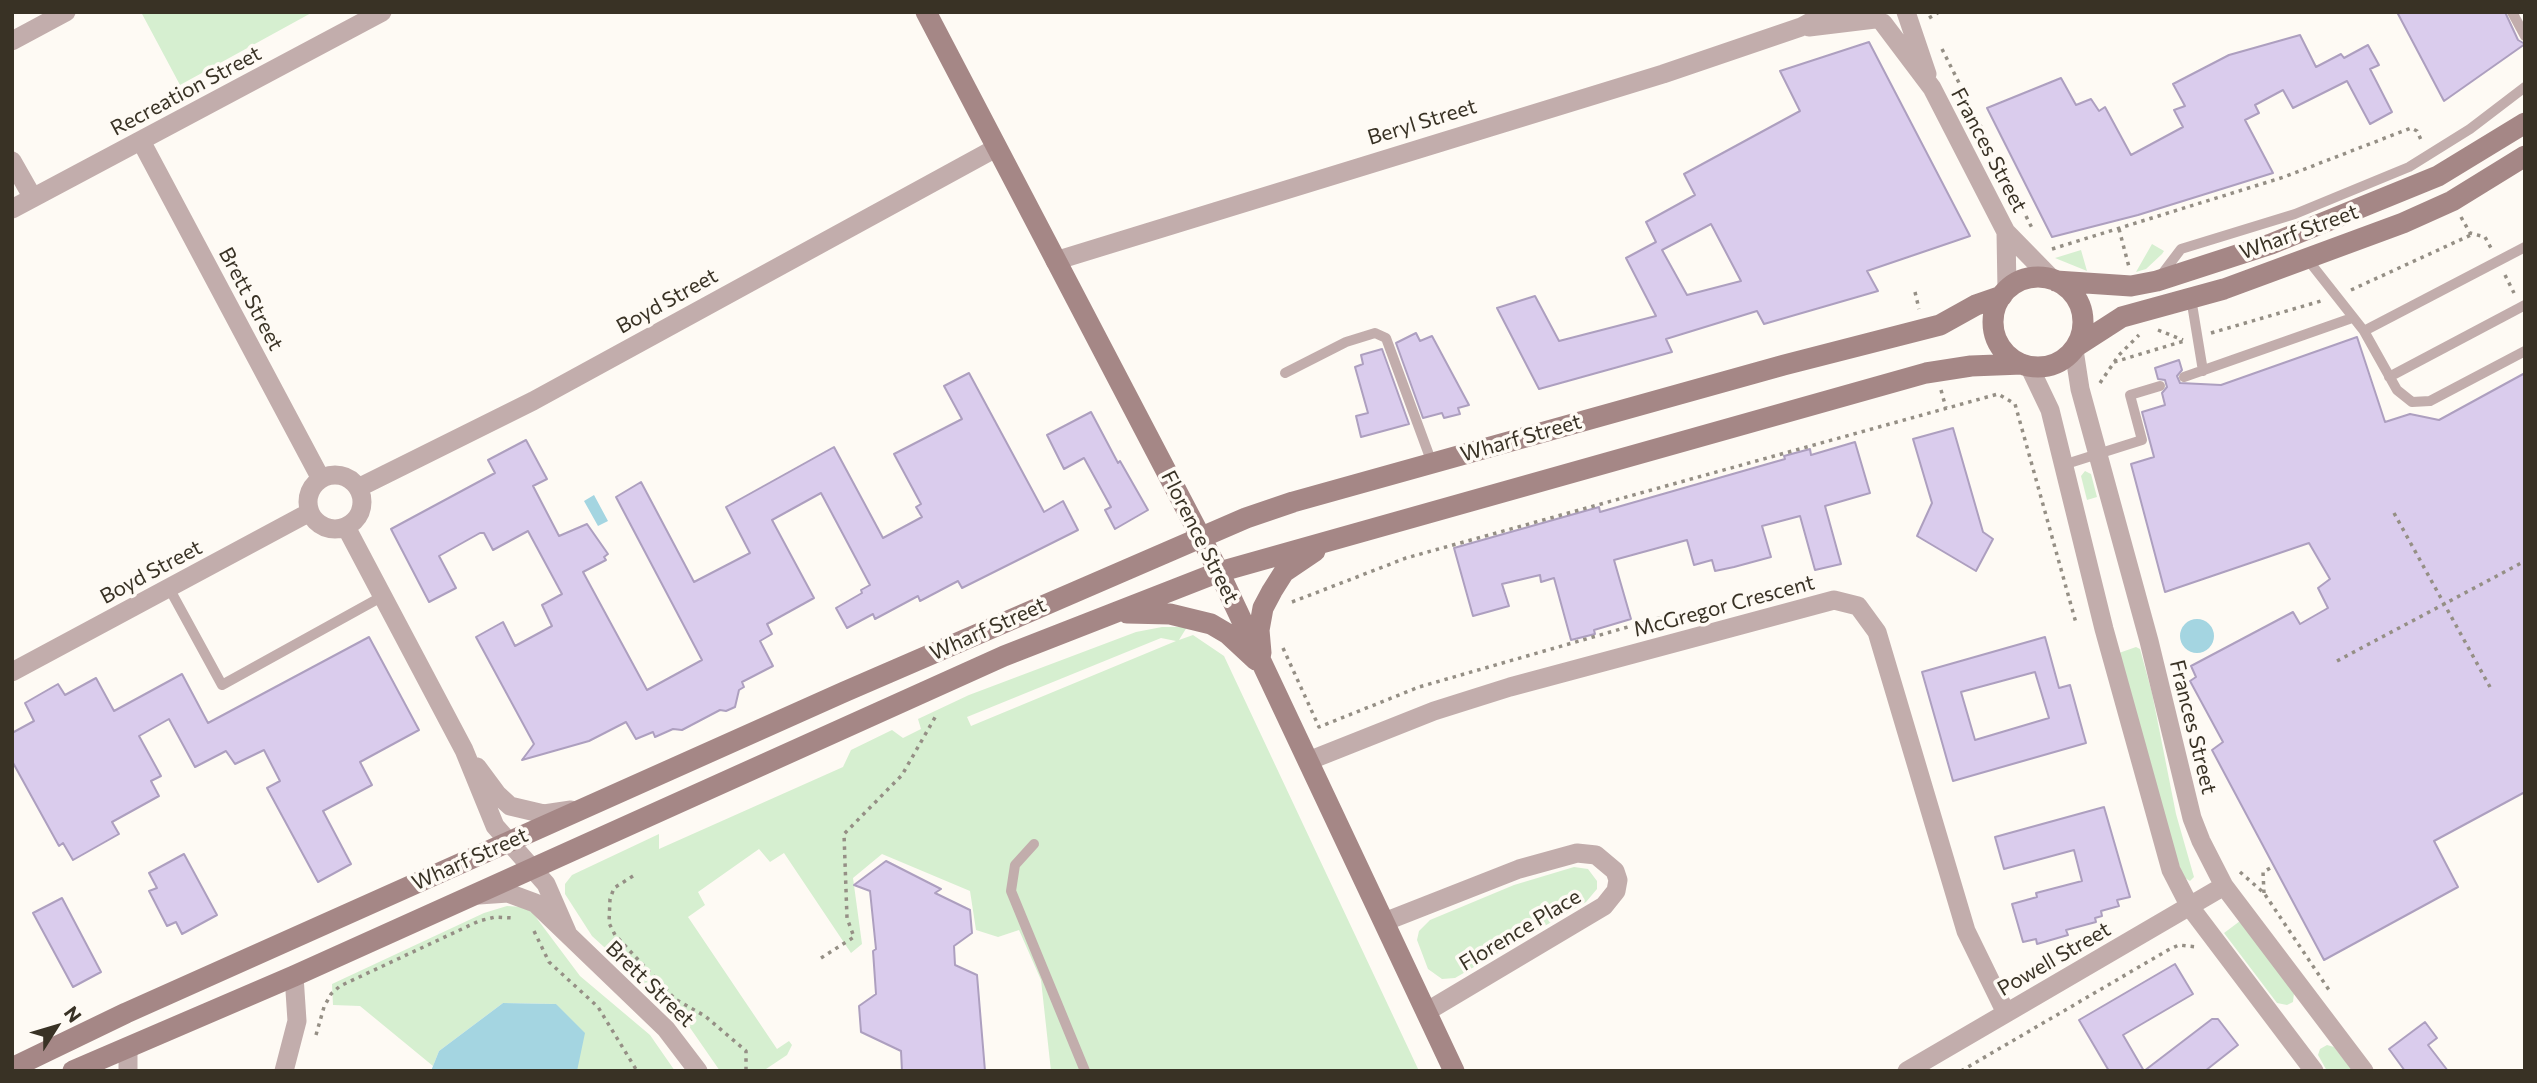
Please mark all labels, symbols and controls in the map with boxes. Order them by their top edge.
street label: Recreation Street [106,41,266,141]
street label: Frances Street [1946,83,2032,217]
street label: Beryl Street [1364,93,1480,151]
street label: Wharf Street [2236,199,2362,265]
street label: Brett Street [213,243,289,355]
street label: Boyd Street [612,263,722,339]
street label: Wharf Street [1458,409,1584,467]
street label: Florence Street [1156,466,1244,608]
street label: Boyd Street [96,535,206,609]
street label: McGregor Crescent [1631,570,1817,642]
street label: Wharf Street [926,592,1050,666]
street label: Frances Street [2164,657,2222,797]
street label: Wharf Street [408,822,532,896]
street label: Florence Place [1455,884,1585,976]
street label: Powell Street [1993,916,2115,1002]
street label: Brett Street [601,936,699,1032]
north arrow [21,992,91,1062]
text: N [60,1001,87,1027]

